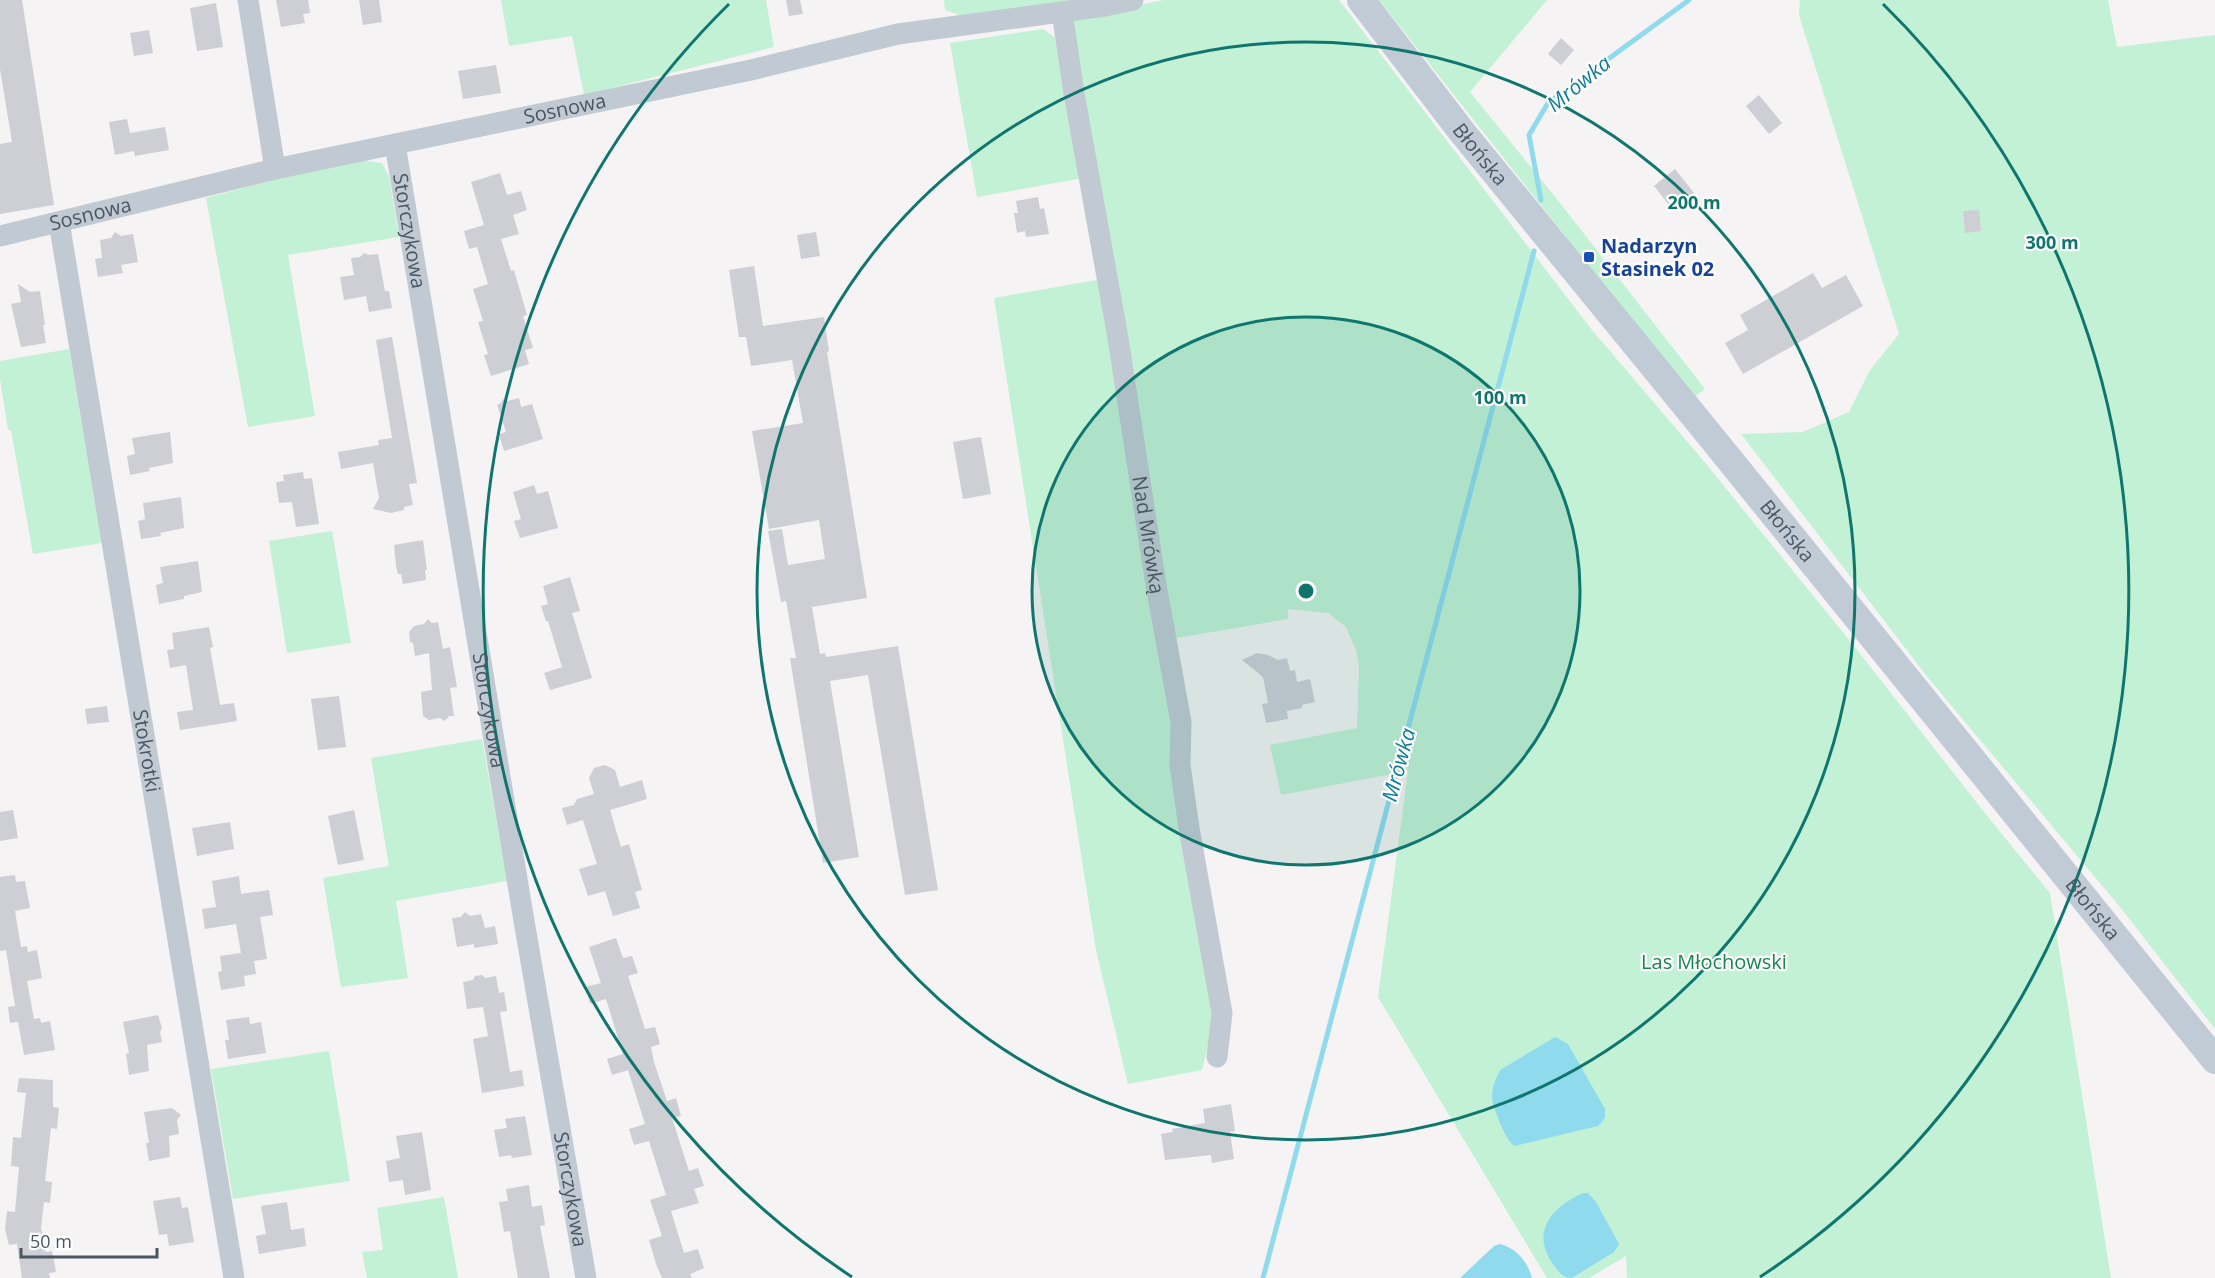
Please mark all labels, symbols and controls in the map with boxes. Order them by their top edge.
water label: Mrówka [1540,49,1616,118]
street label: Sosnowa [521,87,608,130]
street label: Błońska [1447,117,1514,191]
street label: Storczykowa [387,171,433,290]
text: 200 m [1667,190,1721,214]
street label: Sosnowa [47,191,134,236]
text: 300 m [2025,230,2079,254]
place label: Nadarzyn Stasinek 02 [1601,232,1714,282]
marker: Nadarzyn Stasinek 02 [1582,250,1596,264]
text: 100 m [1473,385,1527,409]
street label: Nad Mrówką [1126,474,1171,596]
street label: Błońska [1754,494,1821,568]
centre of rings [1296,581,1316,601]
street label: Storczykowa [467,650,512,770]
street label: Stokrotki [127,707,167,794]
water label: Mrówka [1375,725,1421,805]
street label: Błońska [2060,872,2127,946]
park label: Las Młochowski [1641,948,1787,975]
street label: Storczykowa [548,1130,594,1249]
scale bar [21,1221,158,1259]
text: 50 m [30,1229,72,1253]

